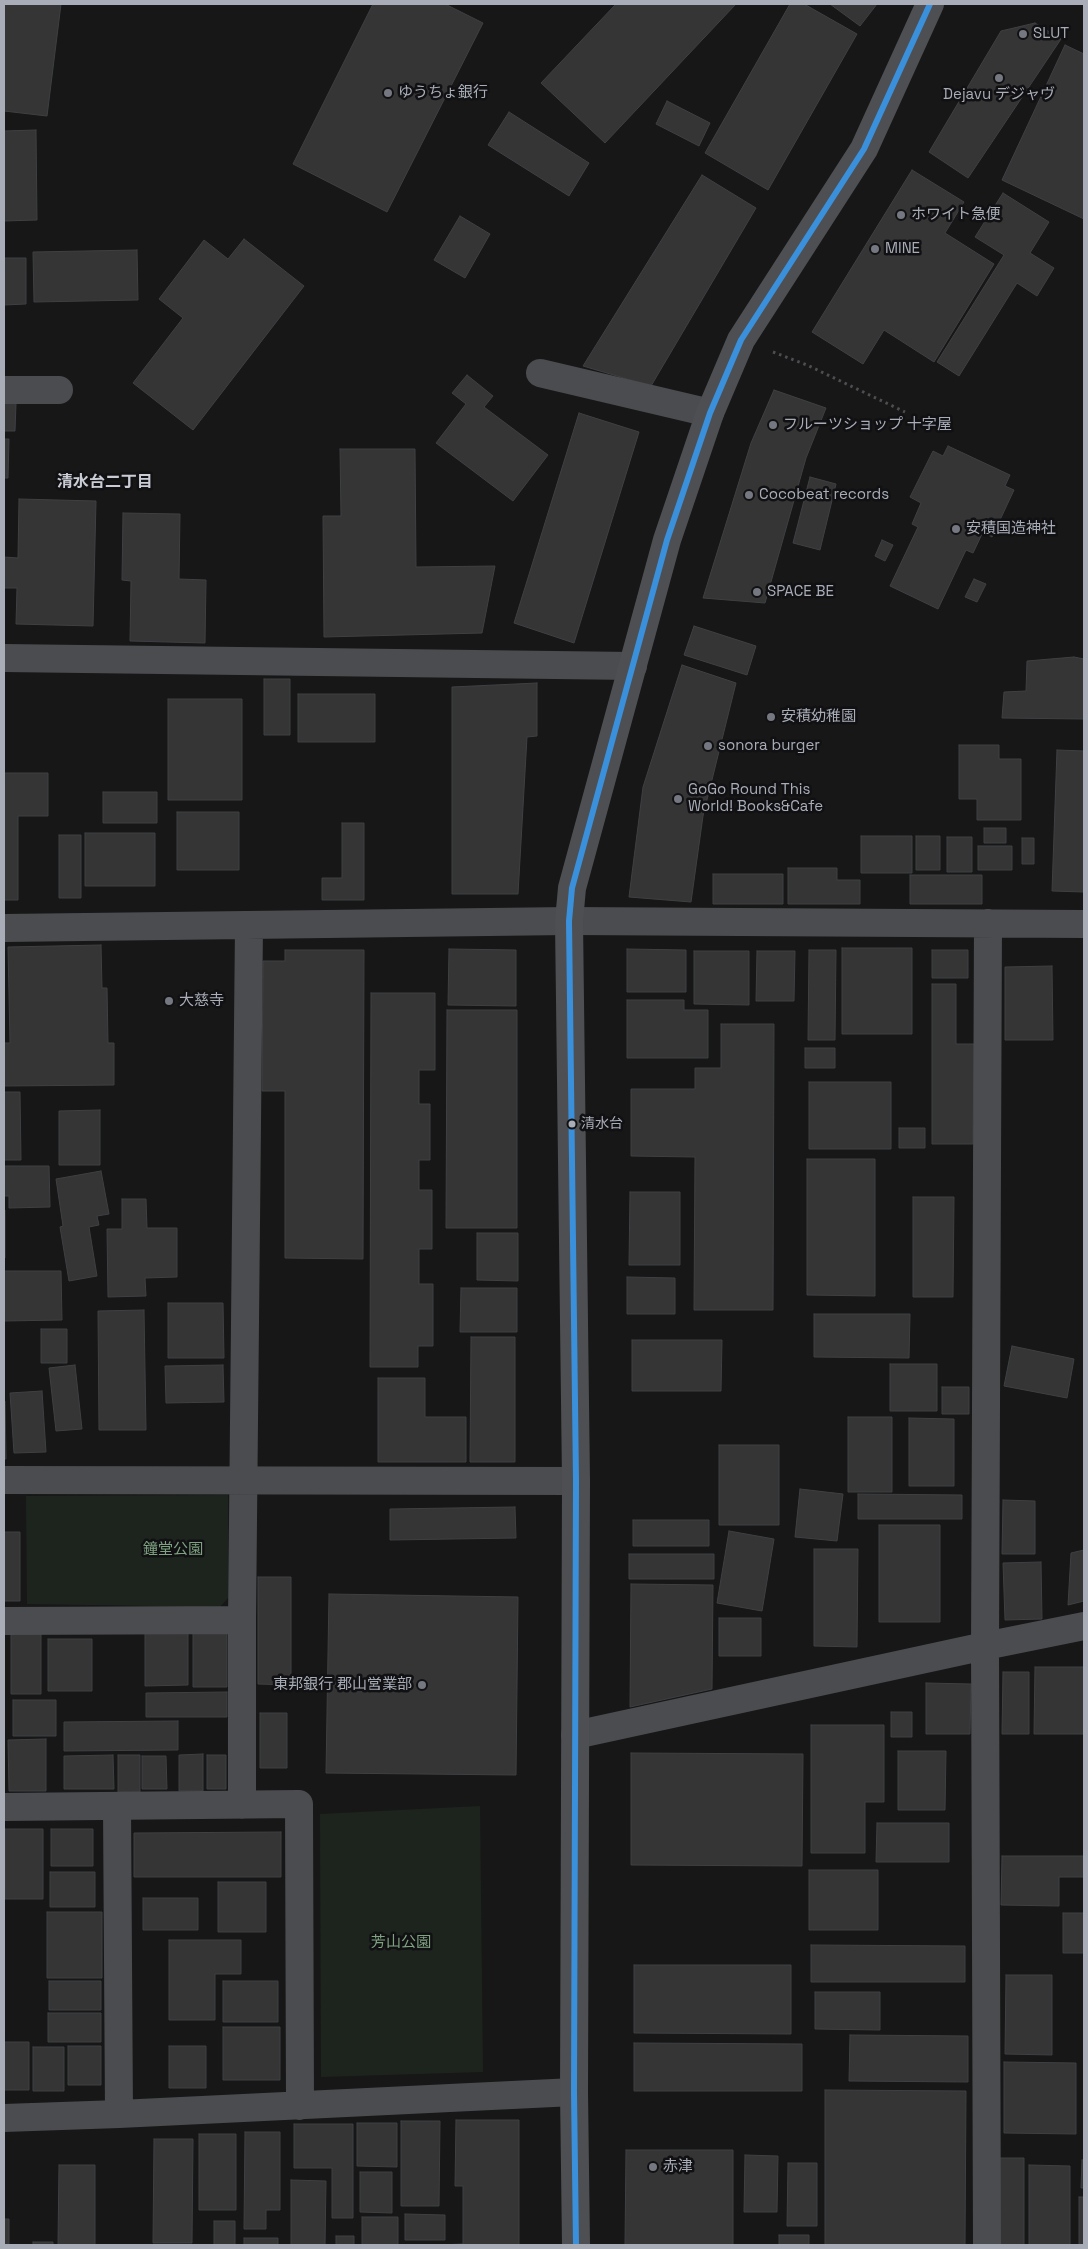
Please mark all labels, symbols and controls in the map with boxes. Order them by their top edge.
place label: SLUT [1033,25,1069,43]
marker: SLUT [1017,28,1029,40]
marker: Dejavu デジャヴ [993,72,1005,84]
place label: ゆうちょ銀行 [398,84,488,102]
place label: Dejavu デジャヴ [943,86,1055,104]
marker: ゆうちょ銀行 [382,87,394,99]
place label: ホワイト急便 [911,206,1001,224]
marker: ホワイト急便 [895,209,907,221]
place label: MINE [885,240,920,258]
marker: MINE [869,243,881,255]
place label: フルーツショップ 十字屋 [783,416,952,434]
marker: フルーツショップ 十字屋 [767,419,779,431]
district label: 清水台二丁目 [57,473,153,493]
place label: Cocobeat records [759,486,889,504]
marker: Cocobeat records [743,489,755,501]
place label: 安積国造神社 [966,520,1056,538]
marker: 安積国造神社 [950,523,962,535]
place label: SPACE BE [767,583,834,601]
marker: SPACE BE [751,586,763,598]
place label: 安積幼稚園 [781,708,856,726]
marker: 安積幼稚園 [765,711,777,723]
place label: sonora burger [718,737,820,755]
marker: sonora burger [702,740,714,752]
place label: GoGo Round This World! Books&Cafe [688,781,823,816]
marker: GoGo Round This World! Books&Cafe [672,793,684,805]
place label: 大慈寺 [179,992,224,1010]
marker: 大慈寺 [163,995,175,1007]
place label: 清水台 [581,1116,623,1132]
marker: 清水台 [567,1119,577,1129]
park label: 鐘堂公園 [143,1541,203,1559]
place label: 東邦銀行 郡山営業部 [273,1676,412,1694]
marker: 東邦銀行 郡山営業部 [416,1679,428,1691]
park label: 芳山公園 [371,1934,431,1952]
place label: 赤津 [663,2158,693,2176]
marker: 赤津 [647,2161,659,2173]

